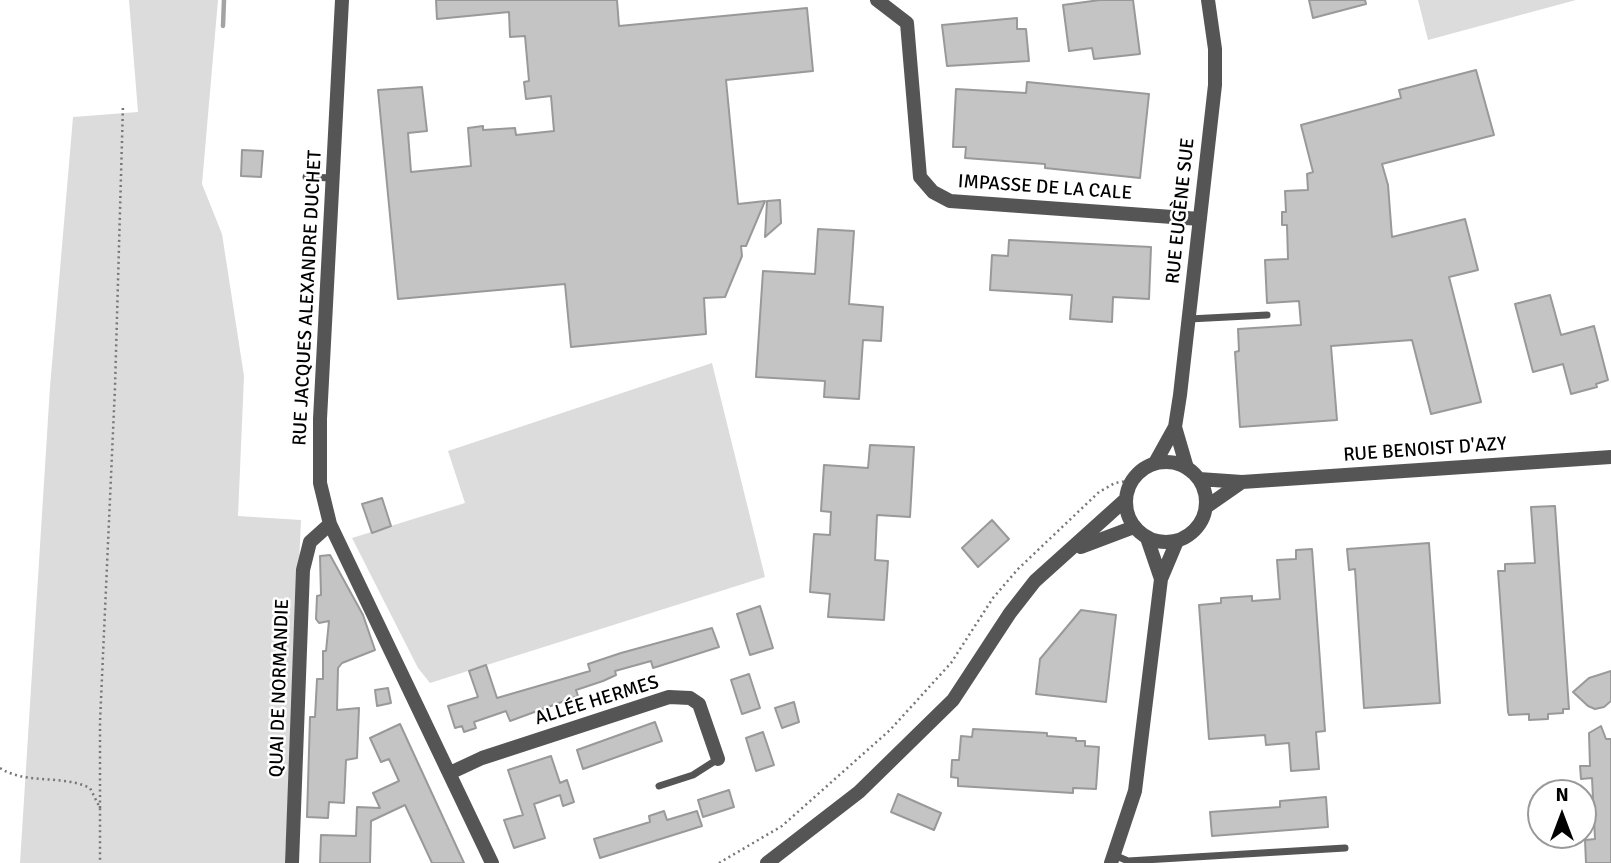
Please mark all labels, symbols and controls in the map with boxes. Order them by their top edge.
street label: RUE EUGÈNE SUE [1162,137,1200,285]
street label: RUE JACQUES ALEXANDRE DUCHET [289,150,327,446]
street label: IMPASSE DE LA CALE [957,171,1133,205]
street label: RUE BENOIST D'AZY [1343,433,1507,467]
street label: QUAI DE NORMANDIE [265,598,295,778]
street label: ALLÉE HERMES [532,671,662,731]
north arrow [1527,779,1597,849]
text: N [1555,783,1569,807]

